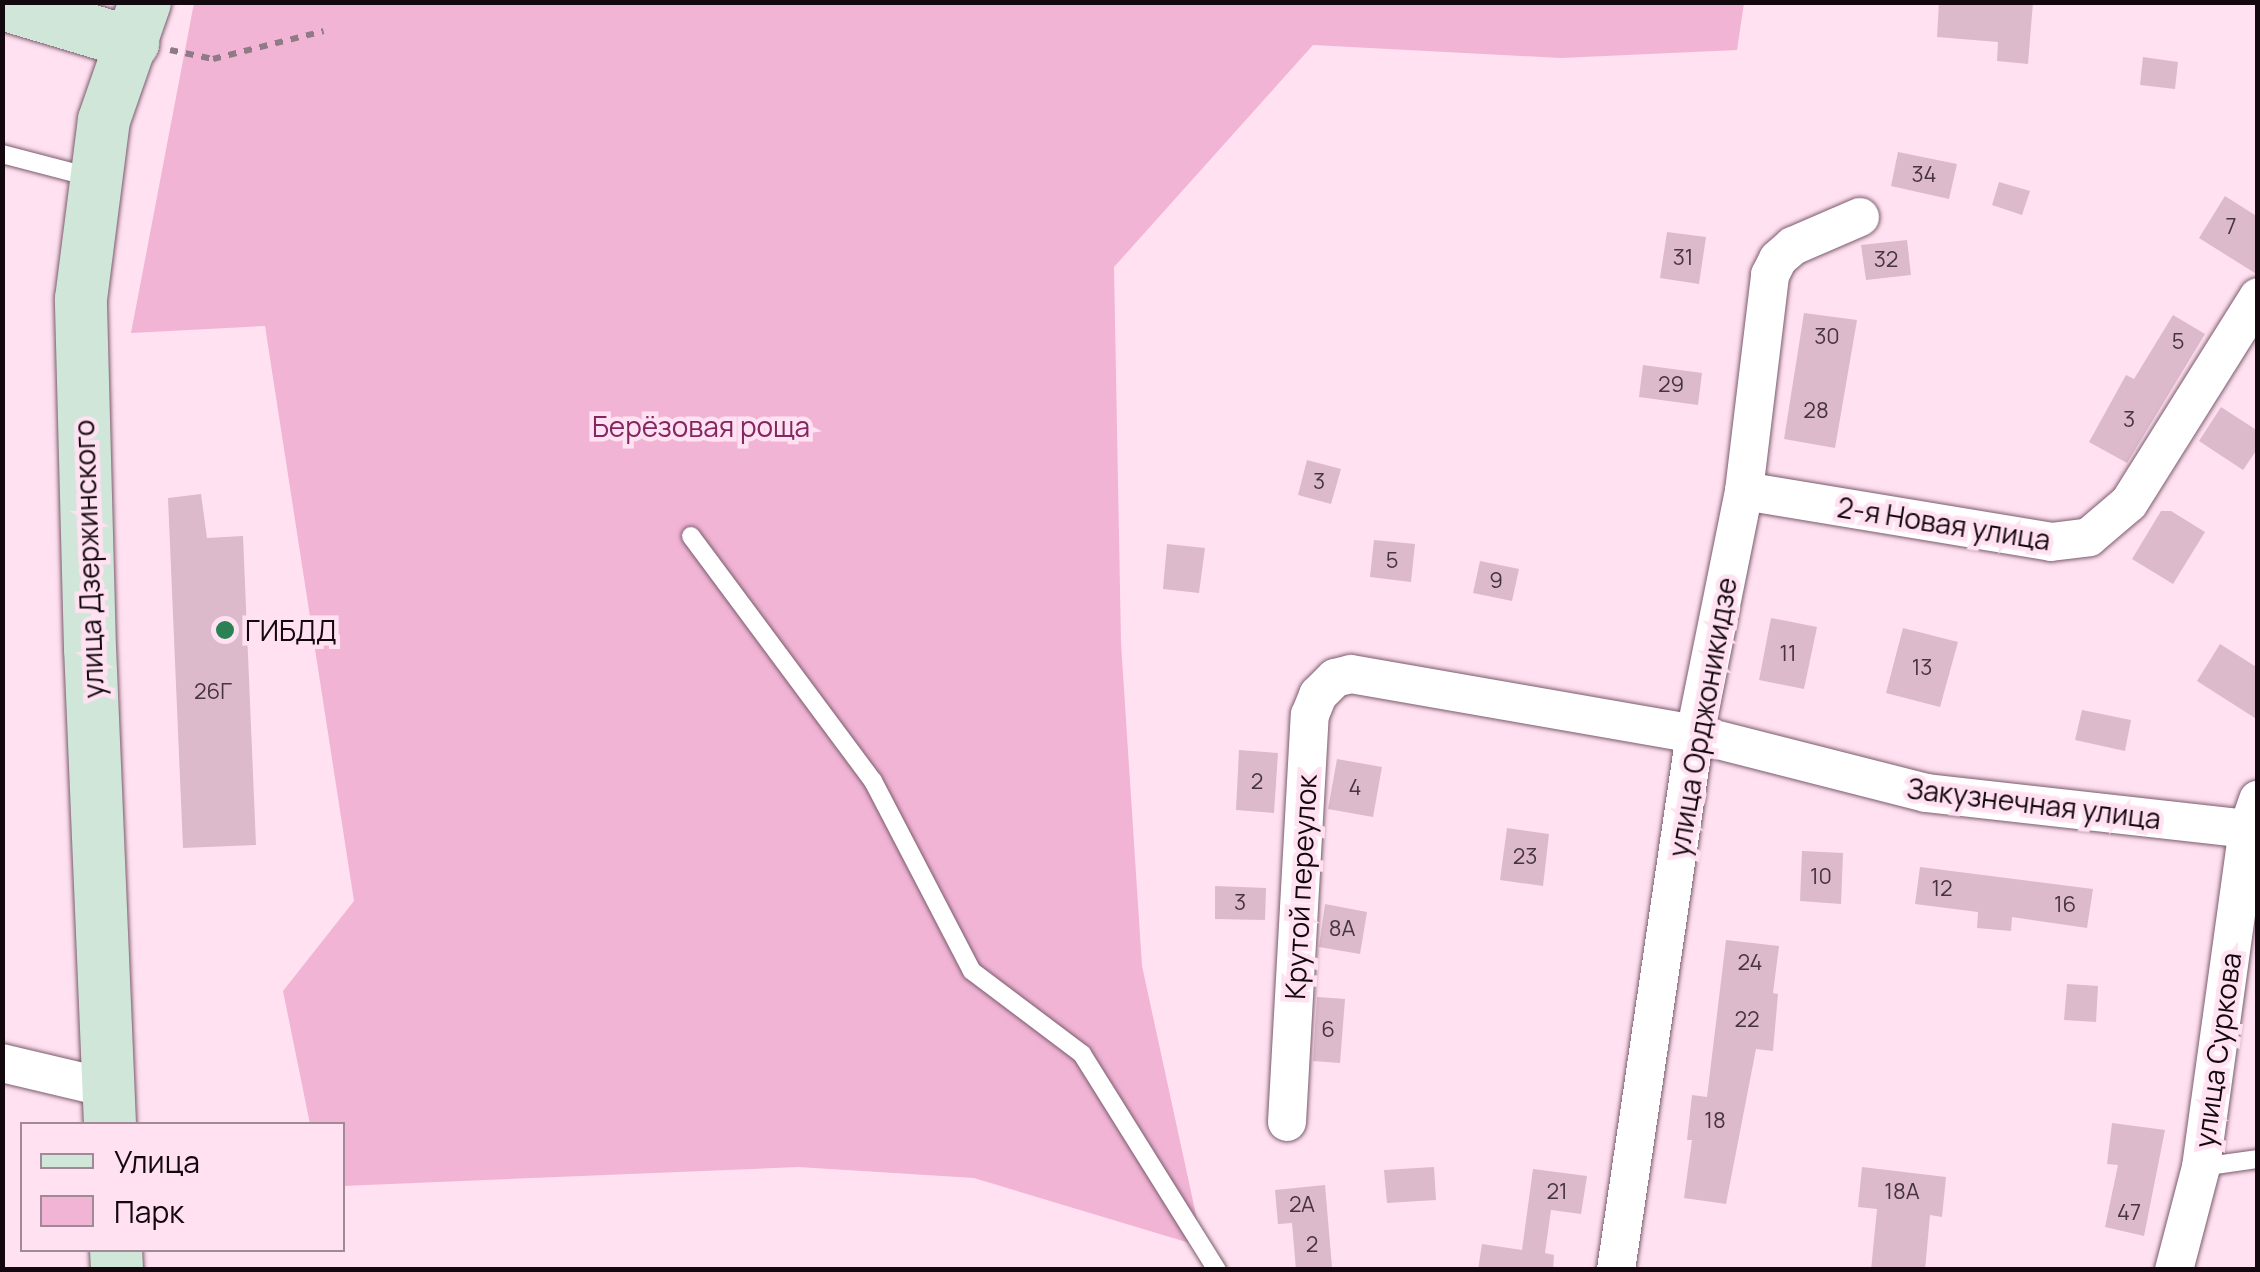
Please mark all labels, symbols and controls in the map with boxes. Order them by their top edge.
house number: 34 [1911,162,1937,188]
house number: 7 [2225,214,2237,240]
house number: 31 [1673,245,1693,271]
house number: 32 [1874,247,1898,273]
house number: 30 [1814,324,1840,350]
house number: 5 [2172,329,2184,355]
house number: 29 [1658,372,1684,398]
house number: 28 [1803,398,1829,424]
house number: 3 [2123,407,2135,433]
park label: Берёзовая роща [592,409,810,443]
street label: улица Дзержинского [66,419,110,699]
house number: 3 [1313,469,1325,495]
street label: 2-я Новая улица [1835,490,2053,556]
house number: 5 [1386,548,1398,574]
house number: 9 [1489,568,1503,594]
street label: улица Орджоникидзе [1661,575,1743,859]
place label: ГИБДД [245,613,337,647]
marker: ГИБДД [214,619,236,641]
house number: 11 [1779,641,1797,667]
house number: 13 [1912,655,1932,681]
house number: 26Г [194,679,232,705]
house number: 2 [1251,769,1263,795]
street label: Закузнечная улица [1905,771,2163,835]
street label: Крутой переулок [1277,774,1323,1000]
house number: 4 [1349,775,1361,801]
house number: 23 [1513,844,1537,870]
house number: 10 [1810,864,1832,890]
house number: 12 [1931,876,1953,902]
house number: 3 [1234,890,1246,916]
house number: 16 [2054,892,2076,918]
house number: 8А [1329,916,1355,942]
house number: 24 [1737,950,1763,976]
street label: улица Суркова [2187,950,2247,1150]
house number: 22 [1734,1007,1760,1033]
house number: 6 [1321,1017,1335,1043]
house number: 18 [1704,1108,1726,1134]
legend [20,1122,345,1252]
text: Улица [114,1141,200,1182]
house number: 21 [1546,1179,1568,1205]
house number: 18А [1884,1179,1920,1205]
text: Парк [114,1191,184,1232]
house number: 2А [1289,1192,1315,1218]
house number: 47 [2117,1200,2141,1226]
house number: 2 [1306,1232,1318,1258]

